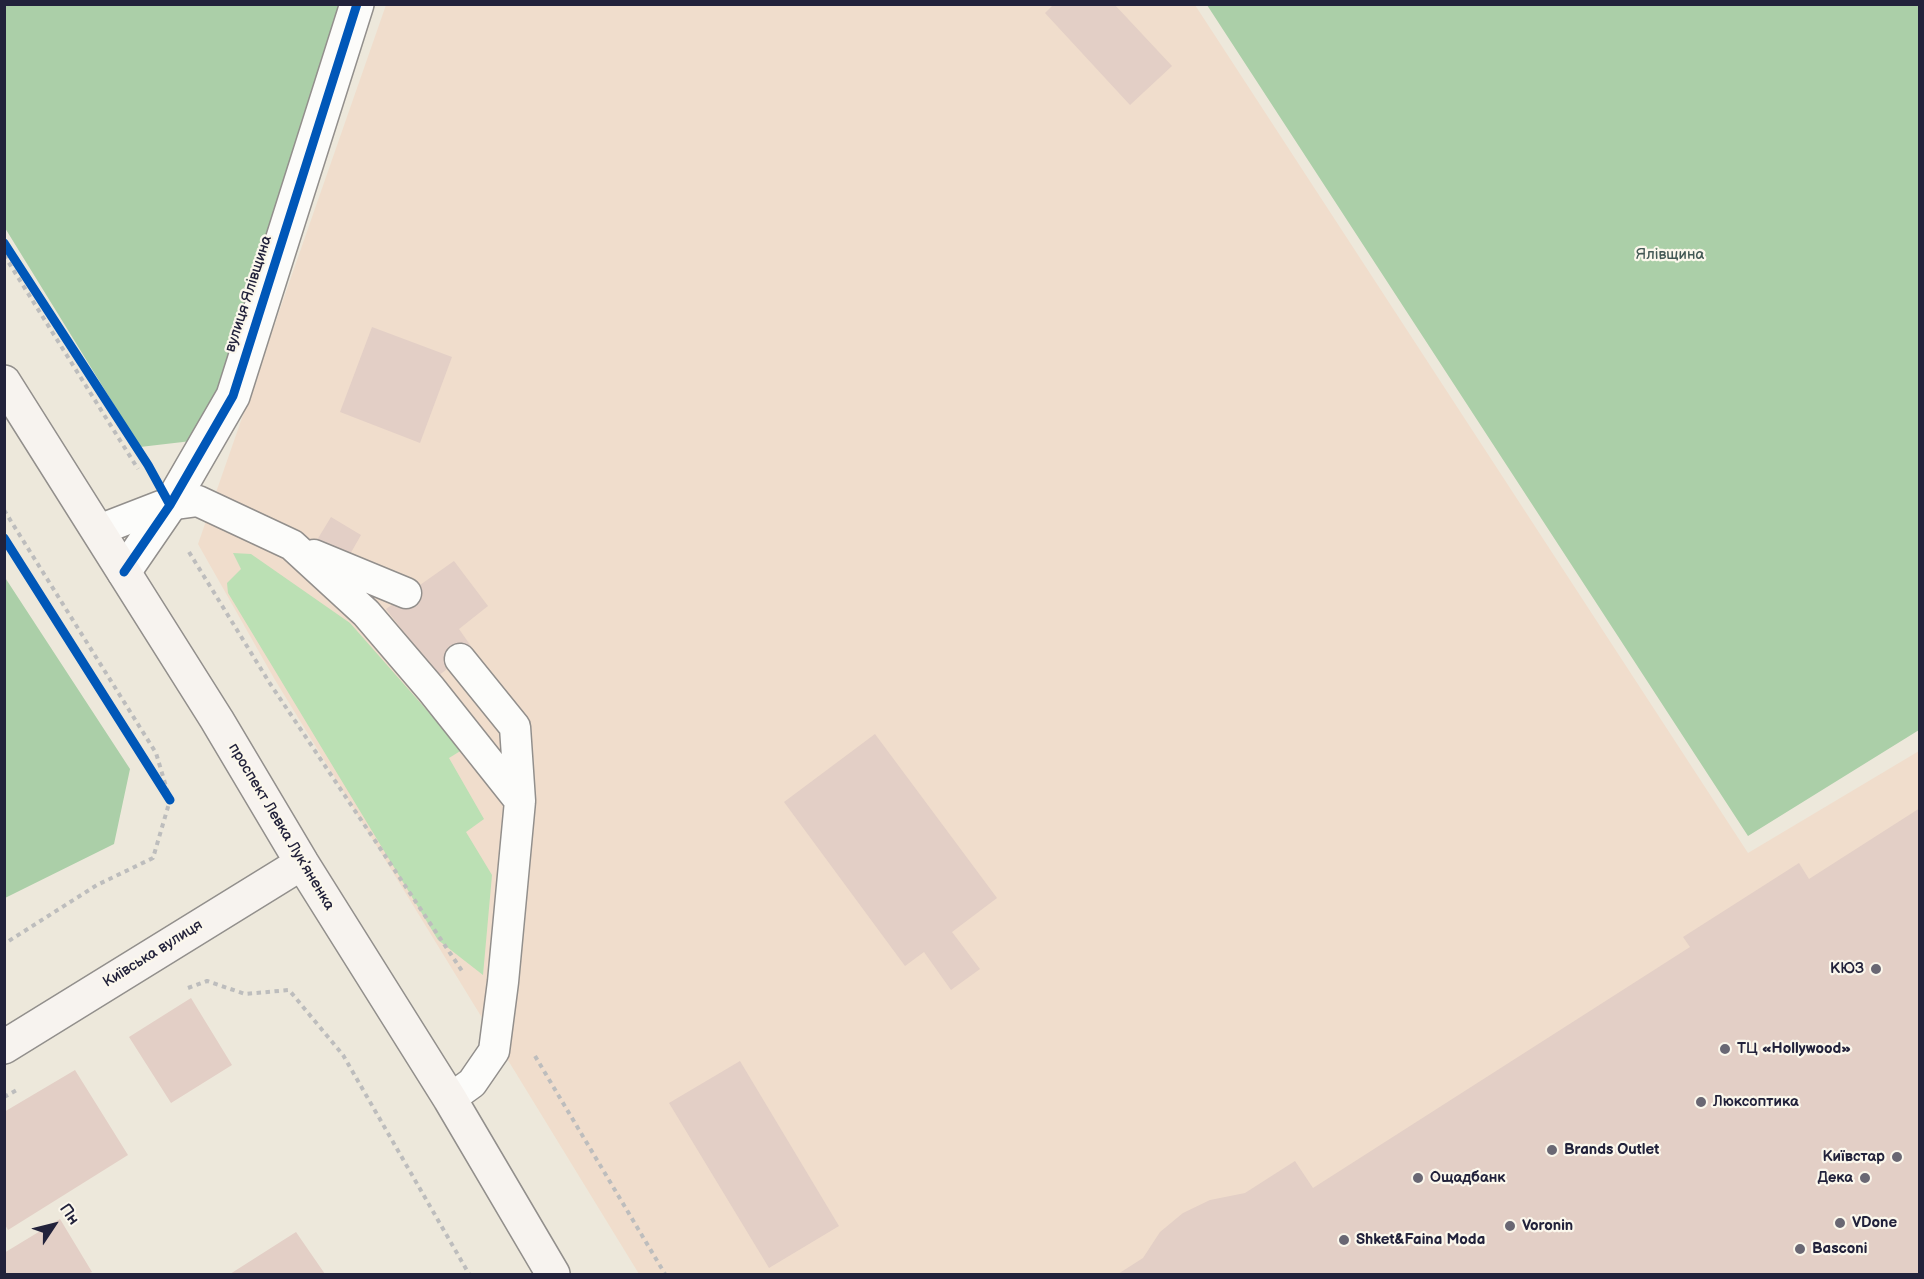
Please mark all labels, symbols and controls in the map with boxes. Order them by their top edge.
street label: вулиця Ялівщина [222,233,276,355]
park label: Ялівщина [1636,246,1704,264]
street label: проспект Левка Лукʼяненка [224,740,338,914]
street label: Київська вулиця [100,916,206,992]
place label: КЮЗ [1830,960,1864,978]
marker: КЮЗ [1869,962,1883,976]
place label: ТЦ «Hollywood» [1737,1040,1851,1058]
marker: ТЦ «Hollywood» [1718,1042,1732,1056]
place label: Люксоптика [1713,1093,1799,1111]
marker: Люксоптика [1694,1095,1708,1109]
place label: Brands Outlet [1564,1141,1659,1159]
marker: Brands Outlet [1545,1143,1559,1157]
place label: Київстар [1823,1148,1885,1166]
marker: Київстар [1890,1150,1904,1164]
place label: Ощадбанк [1430,1169,1505,1187]
place label: Дека [1817,1169,1853,1187]
marker: Ощадбанк [1411,1171,1425,1185]
marker: Дека [1858,1171,1872,1185]
north arrow [24,1195,84,1255]
text: Пн [55,1200,83,1229]
place label: VDone [1852,1214,1897,1232]
marker: VDone [1833,1216,1847,1230]
place label: Voronin [1522,1217,1573,1235]
marker: Voronin [1503,1219,1517,1233]
place label: Shket&Faina Moda [1356,1231,1485,1249]
marker: Shket&Faina Moda [1337,1233,1351,1247]
place label: Basconi [1812,1240,1867,1258]
marker: Basconi [1793,1242,1807,1256]

